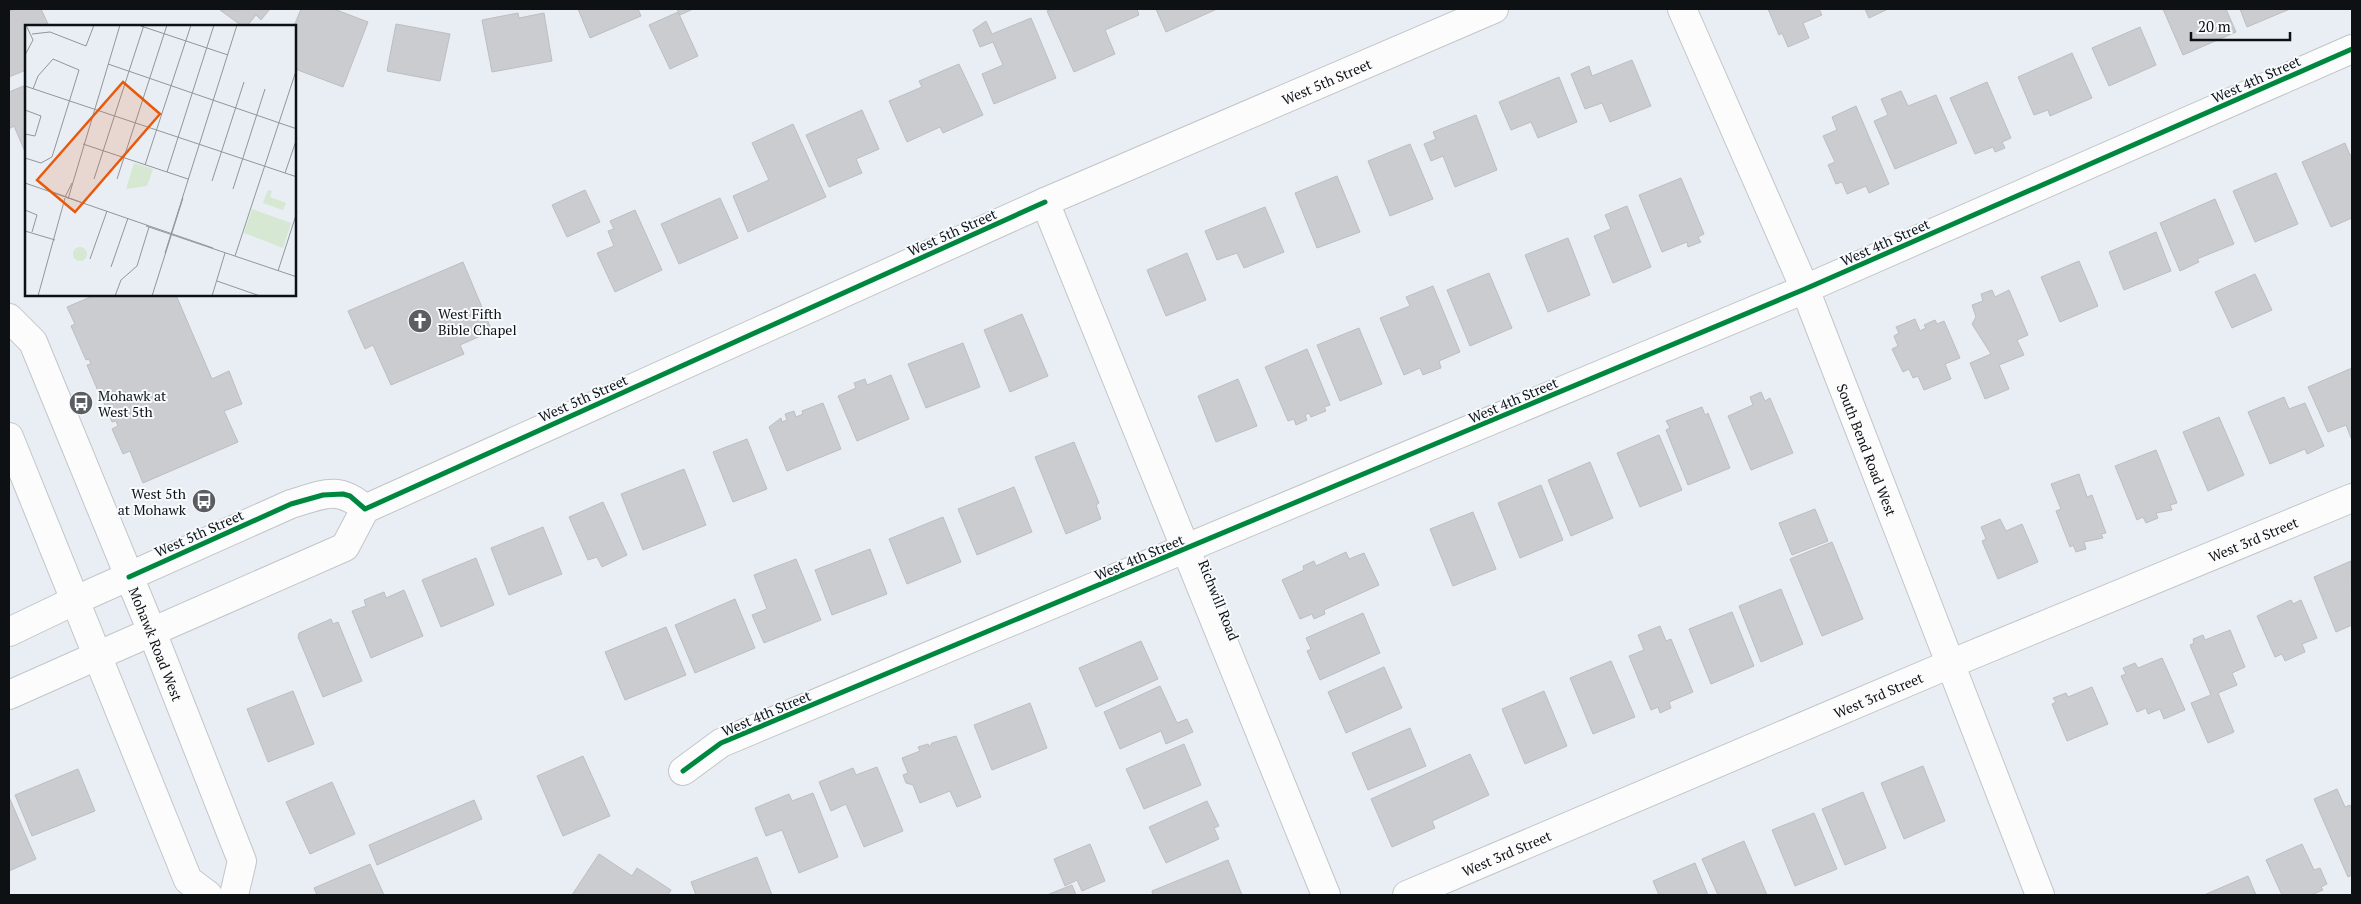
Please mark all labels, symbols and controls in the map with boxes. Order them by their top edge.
scale bar [2191,10,2290,42]
text: 20 m [2198,16,2231,36]
inset map [25,25,296,296]
street label: West 4th Street [2209,51,2304,107]
street label: West 5th Street [1279,53,1375,109]
street label: West 5th Street [905,204,1000,260]
street label: West 4th Street [1838,214,1933,270]
place label: West Fifth Bible Chapel [438,304,517,339]
church icon: West Fifth Bible Chapel [407,308,433,334]
street label: West 5th Street [536,370,631,426]
street label: West 4th Street [1465,372,1561,427]
street label: South Bend Road West [1833,381,1902,519]
place label: Mohawk at West 5th [98,386,167,421]
bus stop icon: Mohawk at West 5th [68,390,94,416]
place label: West 5th at Mohawk [118,484,187,519]
bus stop icon: West 5th at Mohawk [191,488,217,514]
street label: West 5th Street [152,505,247,561]
street label: West 3rd Street [2205,512,2302,566]
street label: West 4th Street [1091,529,1187,584]
street label: Richwill Road [1194,557,1244,643]
street label: Mohawk Road West [125,584,188,704]
street label: West 3rd Street [1831,667,1926,722]
street label: West 4th Street [718,685,814,740]
street label: West 3rd Street [1459,825,1555,880]

